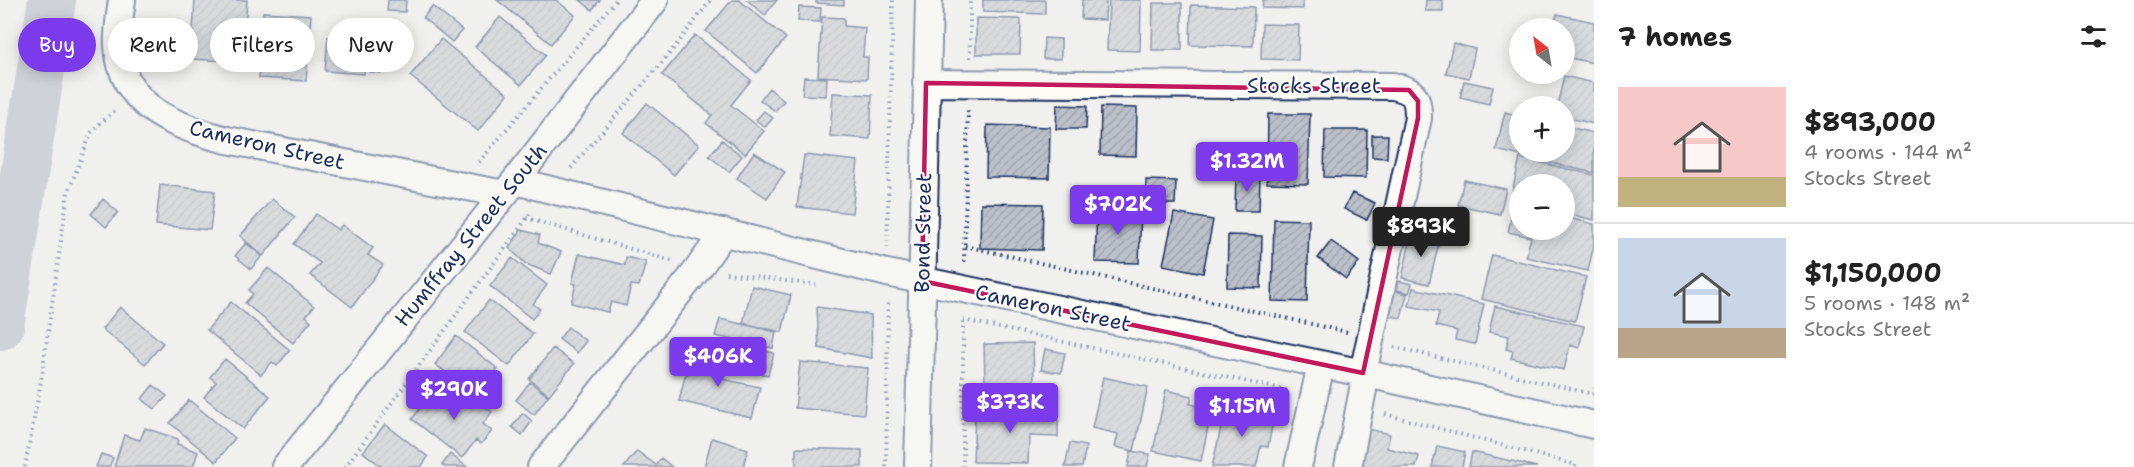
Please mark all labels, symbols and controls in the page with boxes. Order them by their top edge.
chip: Buy [18,18,96,72]
chip: Rent [108,18,198,72]
chip: Filters [210,18,315,72]
chip: New [327,18,414,72]
north arrow [1509,18,1575,84]
map controls [1509,18,1575,240]
text: 7 homes [1618,19,1732,54]
icon: filters [2077,20,2110,53]
street label: Stocks Street [1247,72,1381,100]
button: + [1509,96,1575,162]
text: $893,000 [1804,104,1936,139]
icon: home [1666,111,1738,183]
street label: Cameron Street [187,114,347,176]
street label: Humffray Street South [388,138,554,332]
text: 4 rooms · 144 m² [1804,139,1972,165]
pin: $1.32M [1198,142,1296,193]
text: $1.32M [1210,148,1284,174]
text: Stocks Street [1804,165,1932,191]
street label: Bond Street [908,173,938,293]
button: − [1509,174,1575,240]
pin: $702K [1076,185,1160,236]
text: $702K [1084,191,1152,217]
pin: $893K [1379,207,1463,258]
text: $893K [1387,213,1455,239]
text: $1,150,000 [1804,255,1942,290]
icon: home [1666,262,1738,334]
street label: Cameron Street [973,278,1133,338]
text: 5 rooms · 148 m² [1804,290,1970,316]
text: Stocks Street [1804,316,1932,342]
pin: $406K [676,337,760,388]
text: $406K [683,343,753,369]
pin: $290K [412,370,496,421]
text: $290K [420,376,488,402]
pin: $373K [968,383,1052,434]
pin: $1.15M [1193,387,1291,438]
text: $373K [976,389,1044,415]
text: $1.15M [1208,393,1276,419]

